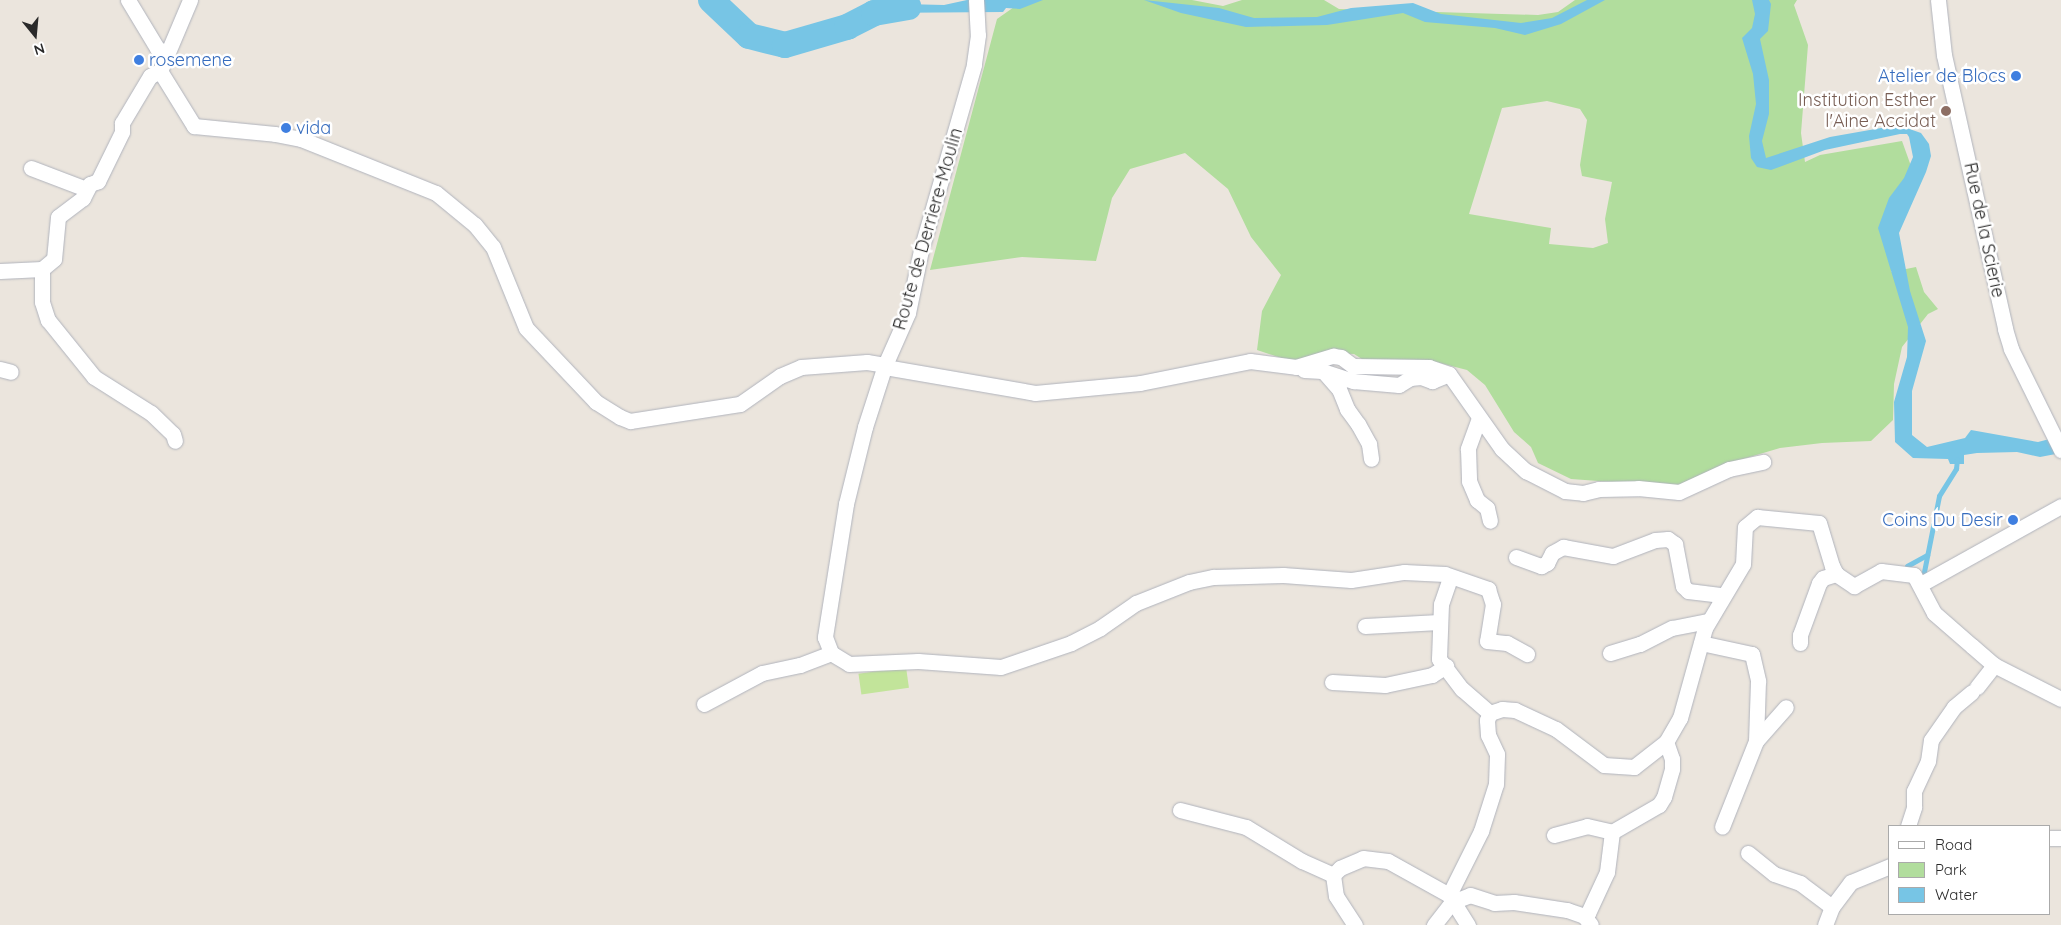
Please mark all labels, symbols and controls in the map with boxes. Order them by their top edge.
north arrow [10,10,60,60]
text: N [32,39,47,59]
place label: rosemene [149,49,232,71]
marker: rosemene [133,54,145,66]
place label: Atelier de Blocs [1878,65,2006,87]
marker: Atelier de Blocs [2010,70,2022,82]
place label: Institution Esther l'Aine Accidat [1798,90,1936,132]
marker: Institution Esther l'Aine Accidat [1940,105,1952,117]
place label: vida [296,117,331,139]
marker: vida [280,122,292,134]
street label: Route de Derriere-Moulin [889,125,967,333]
street label: Rue de la Scierie [1959,160,2009,300]
place label: Coins Du Desir [1882,509,2003,531]
marker: Coins Du Desir [2007,514,2019,526]
legend [1888,825,2051,915]
text: Road [1935,835,1972,854]
text: Park [1935,860,1967,879]
text: Water [1935,885,1978,904]

